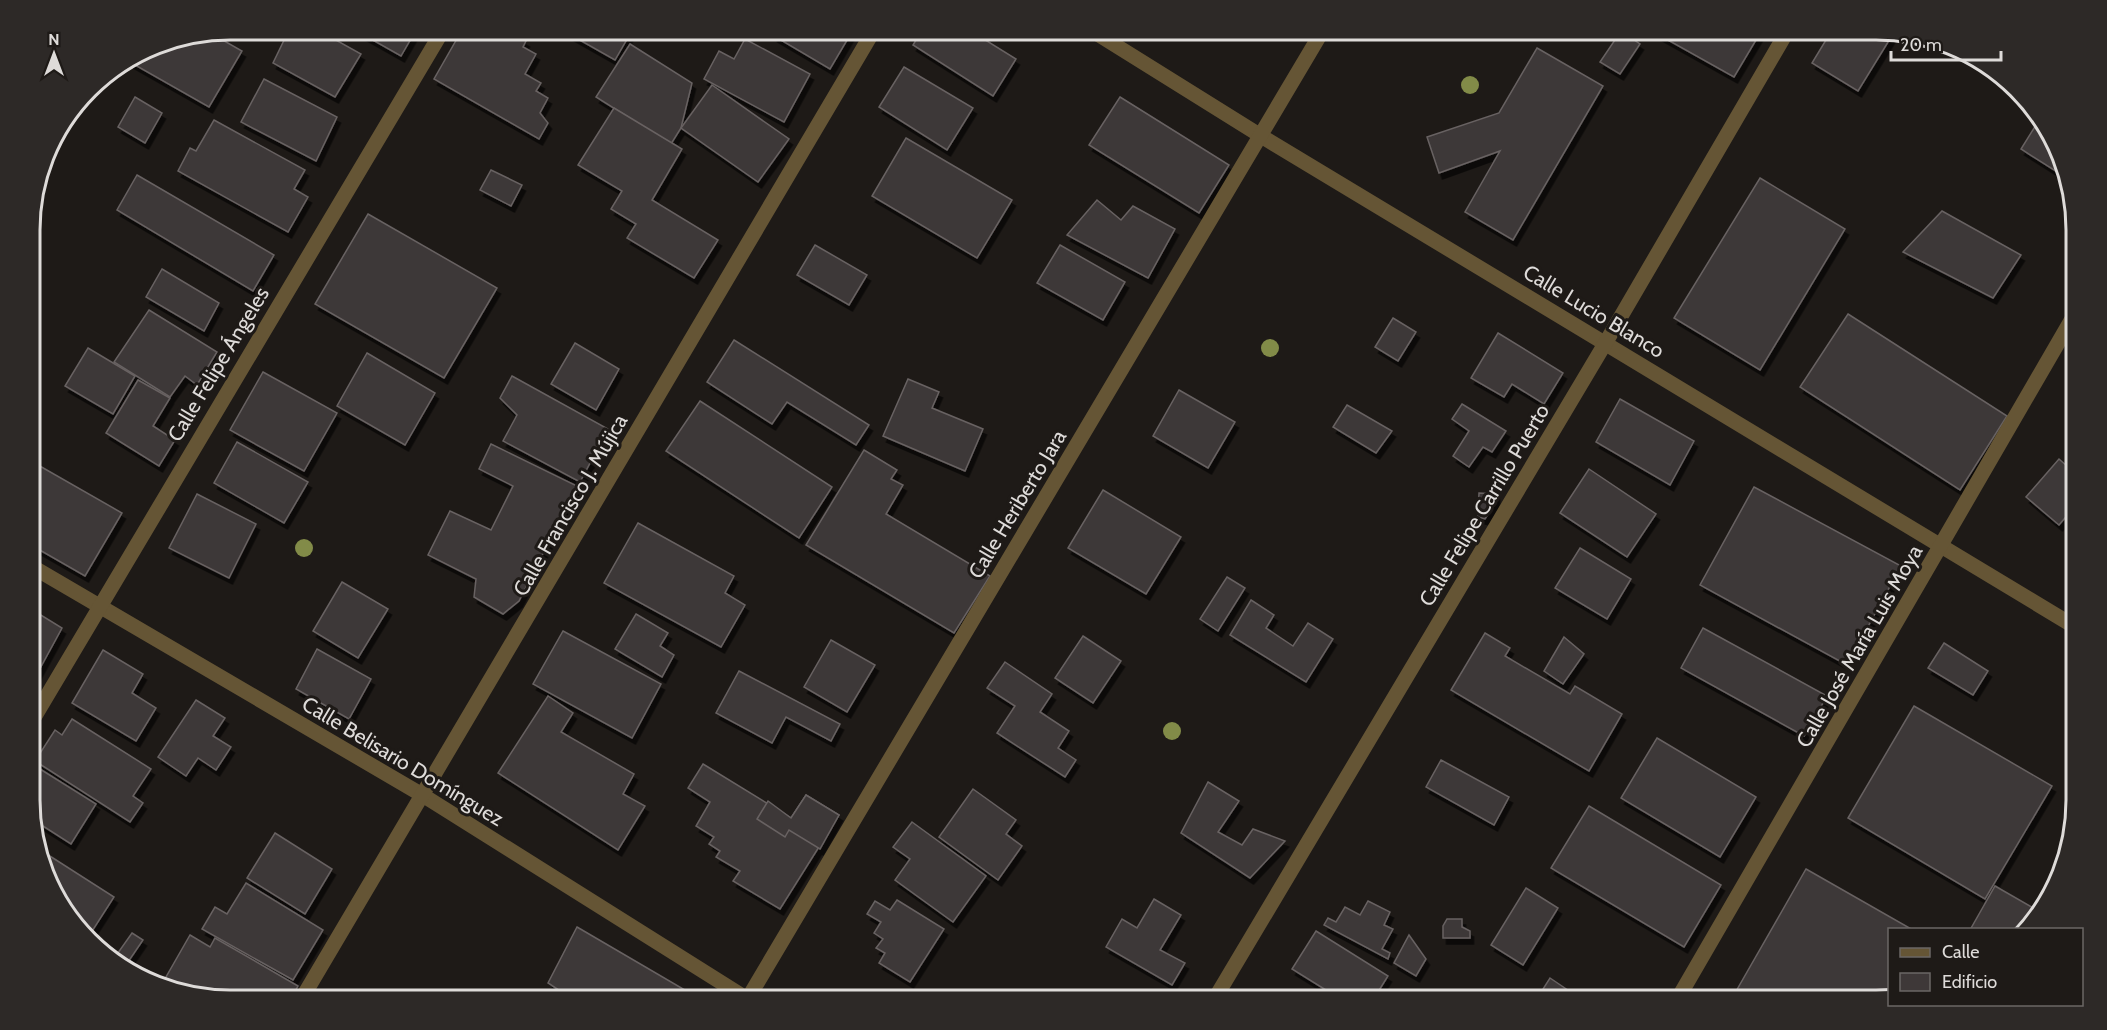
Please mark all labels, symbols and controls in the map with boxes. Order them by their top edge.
north arrow [24,24,84,84]
scale bar [1891,24,2000,62]
text: N [48,30,60,49]
text: 20 m [1900,34,1942,56]
street label: Calle Lucio Blanco [1519,259,1669,363]
street label: Calle Felipe Ángeles [162,282,274,446]
street label: Calle Felipe Carrillo Puerto [1414,399,1554,611]
street label: Calle Francisco J. Mújica [508,410,633,601]
street label: Calle Heriberto Jara [963,425,1071,583]
street label: Calle José María Luis Moya [1791,540,1927,752]
street label: Calle Belisario Domínguez [298,691,508,831]
legend [1888,928,2083,1006]
text: Calle [1942,941,1979,963]
text: Edificio [1942,971,1997,993]

